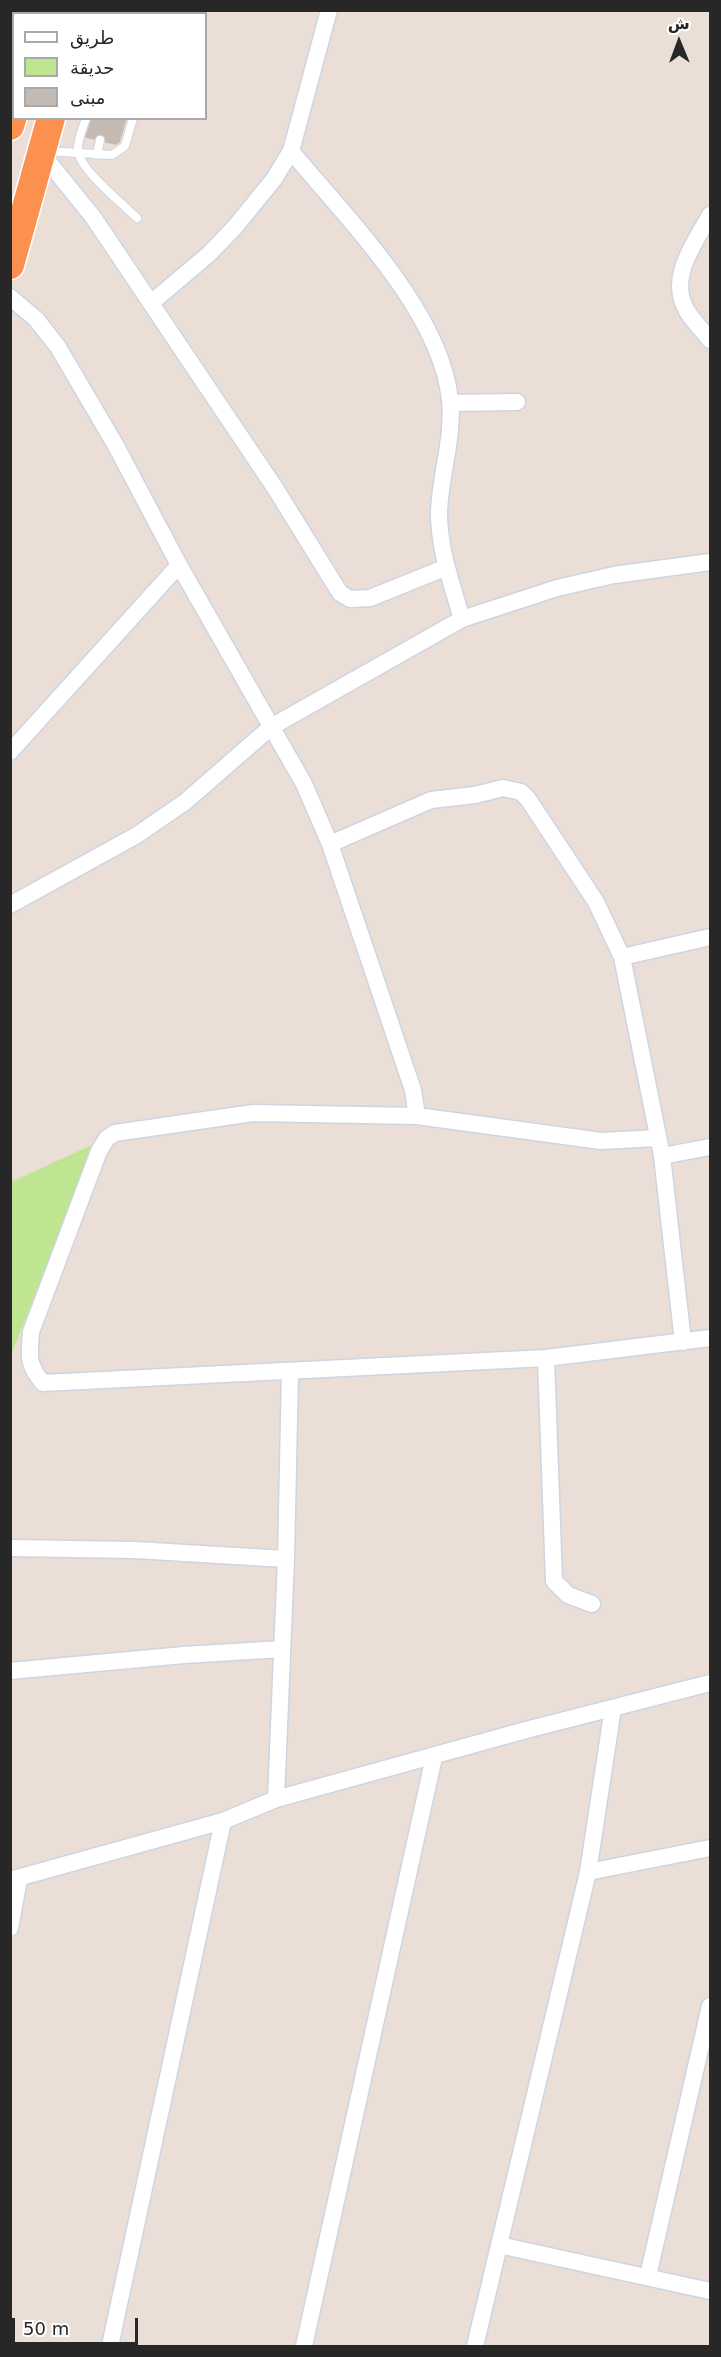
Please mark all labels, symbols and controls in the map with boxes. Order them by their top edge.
legend [12,12,207,120]
north arrow [649,12,709,72]
text: ش [667,14,690,33]
text: طريق [70,27,114,48]
text: حديقة [70,57,114,78]
text: مبنى [70,87,106,108]
scale bar [15,2306,141,2344]
text: 50 m [23,2318,69,2339]

